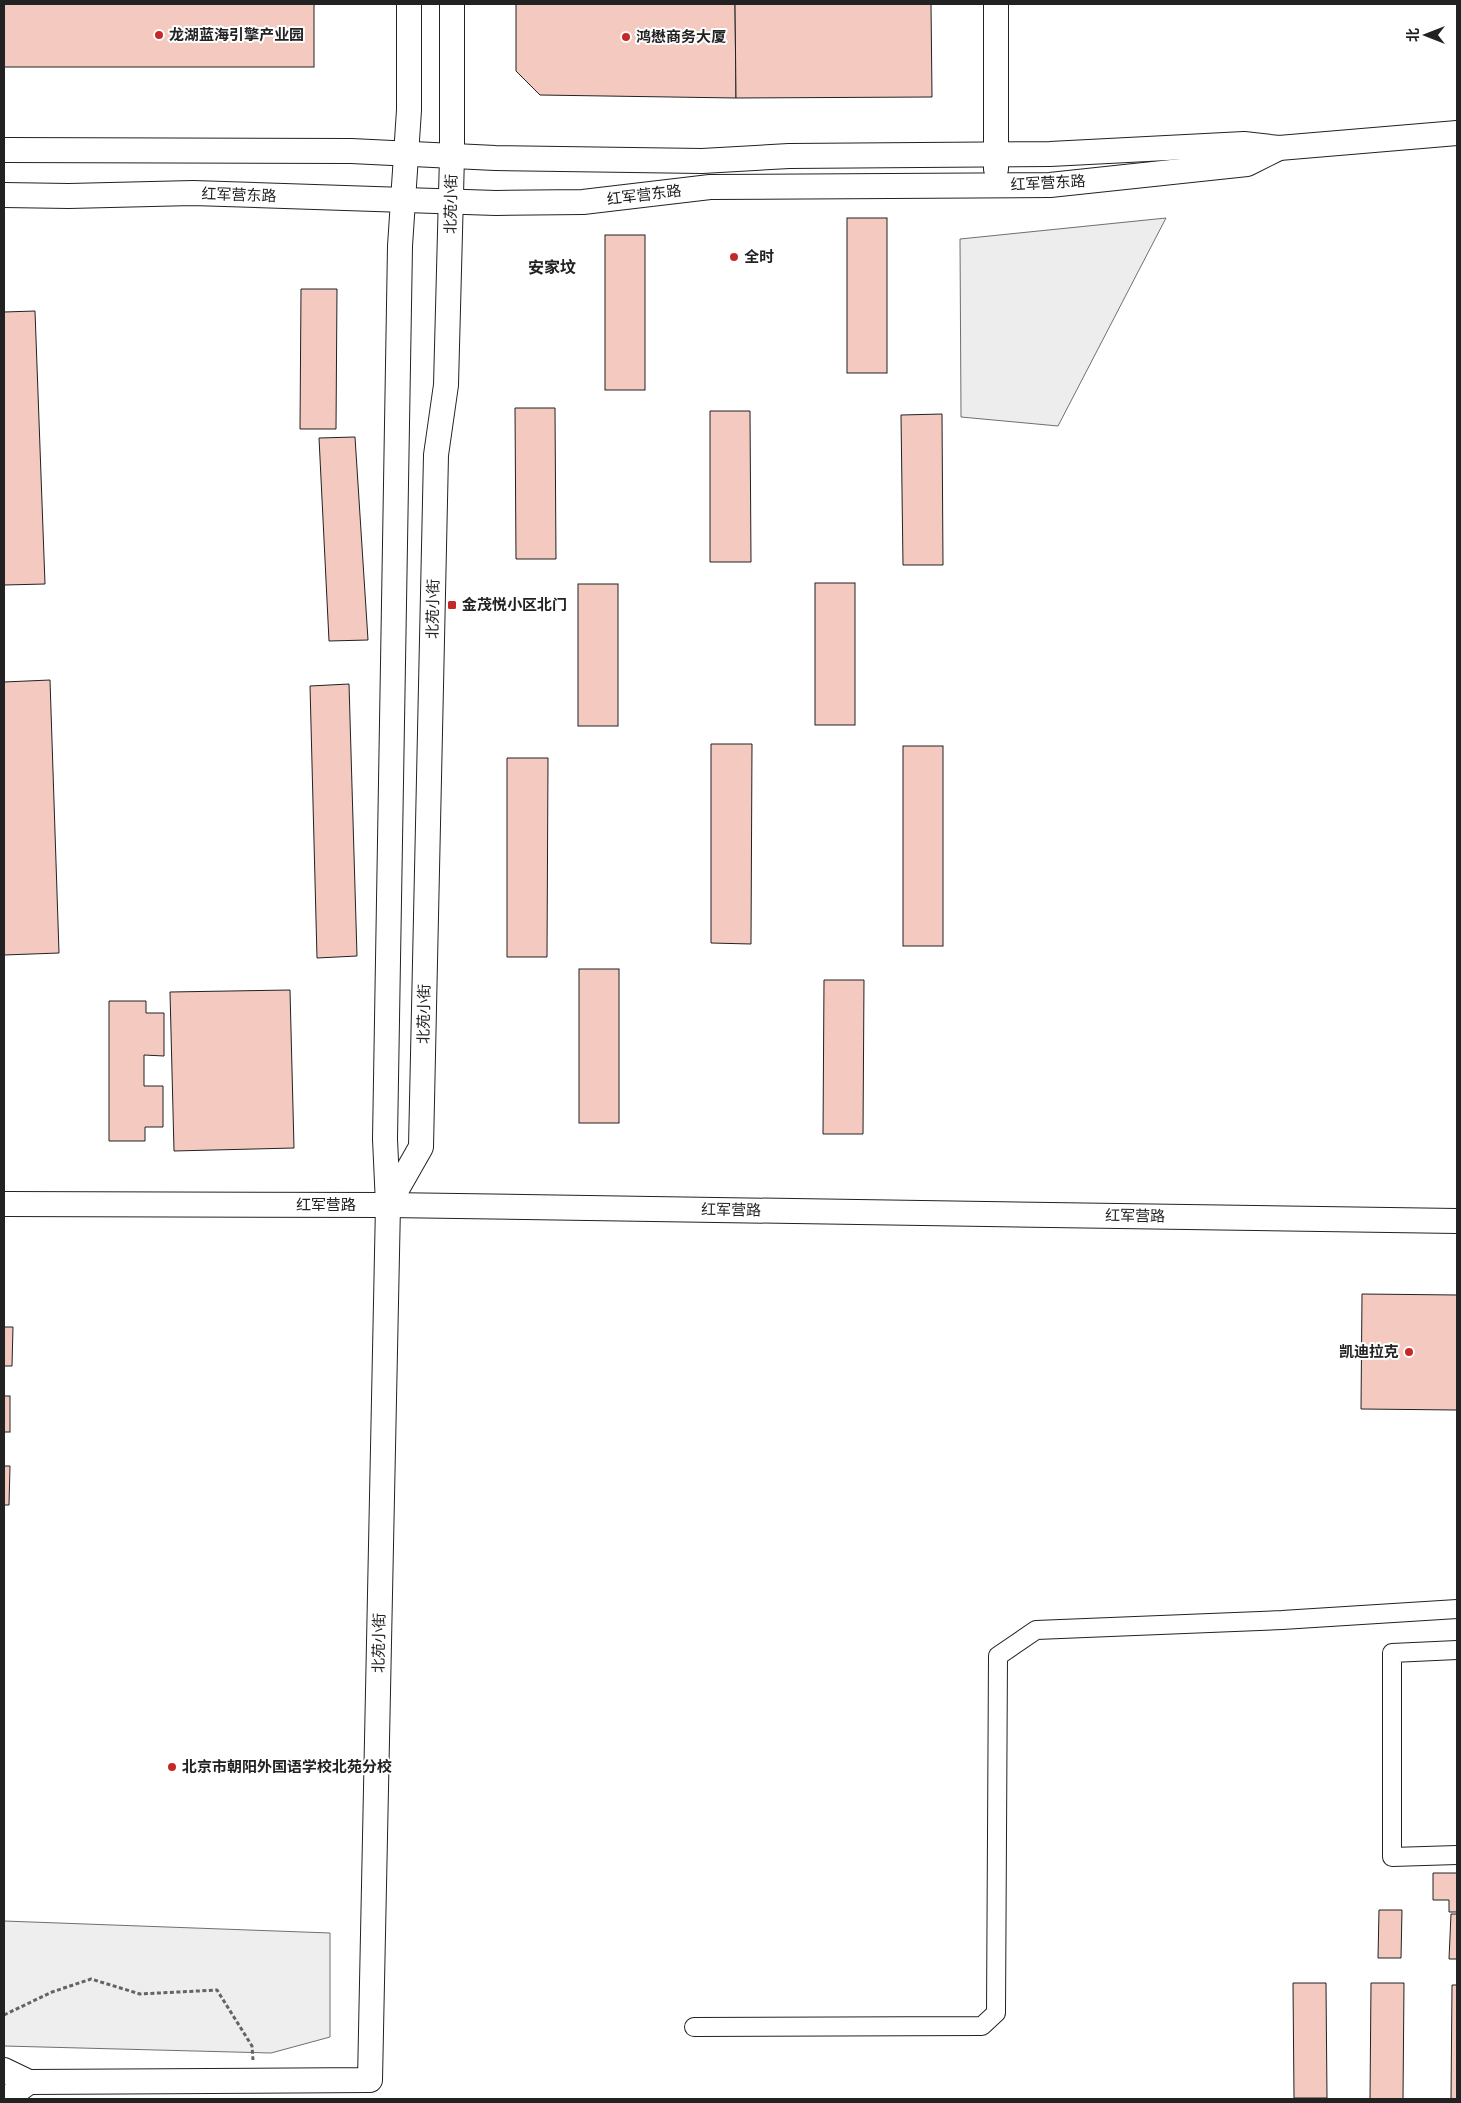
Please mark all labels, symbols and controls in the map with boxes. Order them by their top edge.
north arrow [1401,10,1451,60]
place label: 龙湖蓝海引擎产业园 [169,25,304,44]
place label: 鸿懋商务大厦 [636,27,726,46]
text: 北 [1404,28,1422,42]
marker: 龙湖蓝海引擎产业园 [153,29,165,41]
marker: 鸿懋商务大厦 [620,31,632,43]
street label: 红军营东路 [1010,171,1086,194]
street label: 北苑小街 [440,174,461,234]
street label: 红军营东路 [606,181,682,209]
street label: 红军营东路 [201,184,277,205]
place label: 全时 [744,247,774,266]
marker: 全时 [728,251,740,263]
district label: 安家坟 [528,258,576,277]
street label: 北苑小街 [422,579,443,639]
place label: 金茂悦小区北门 [462,595,567,614]
marker: 金茂悦小区北门 [446,599,458,611]
street label: 北苑小街 [413,984,434,1044]
street label: 红军营路 [296,1195,356,1214]
street label: 红军营路 [701,1199,761,1220]
street label: 红军营路 [1105,1205,1165,1226]
place label: 凯迪拉克 [1339,1342,1399,1361]
marker: 凯迪拉克 [1403,1346,1415,1358]
street label: 北苑小街 [368,1613,389,1673]
place label: 北京市朝阳外国语学校北苑分校 [182,1757,392,1776]
marker: 北京市朝阳外国语学校北苑分校 [166,1761,178,1773]

